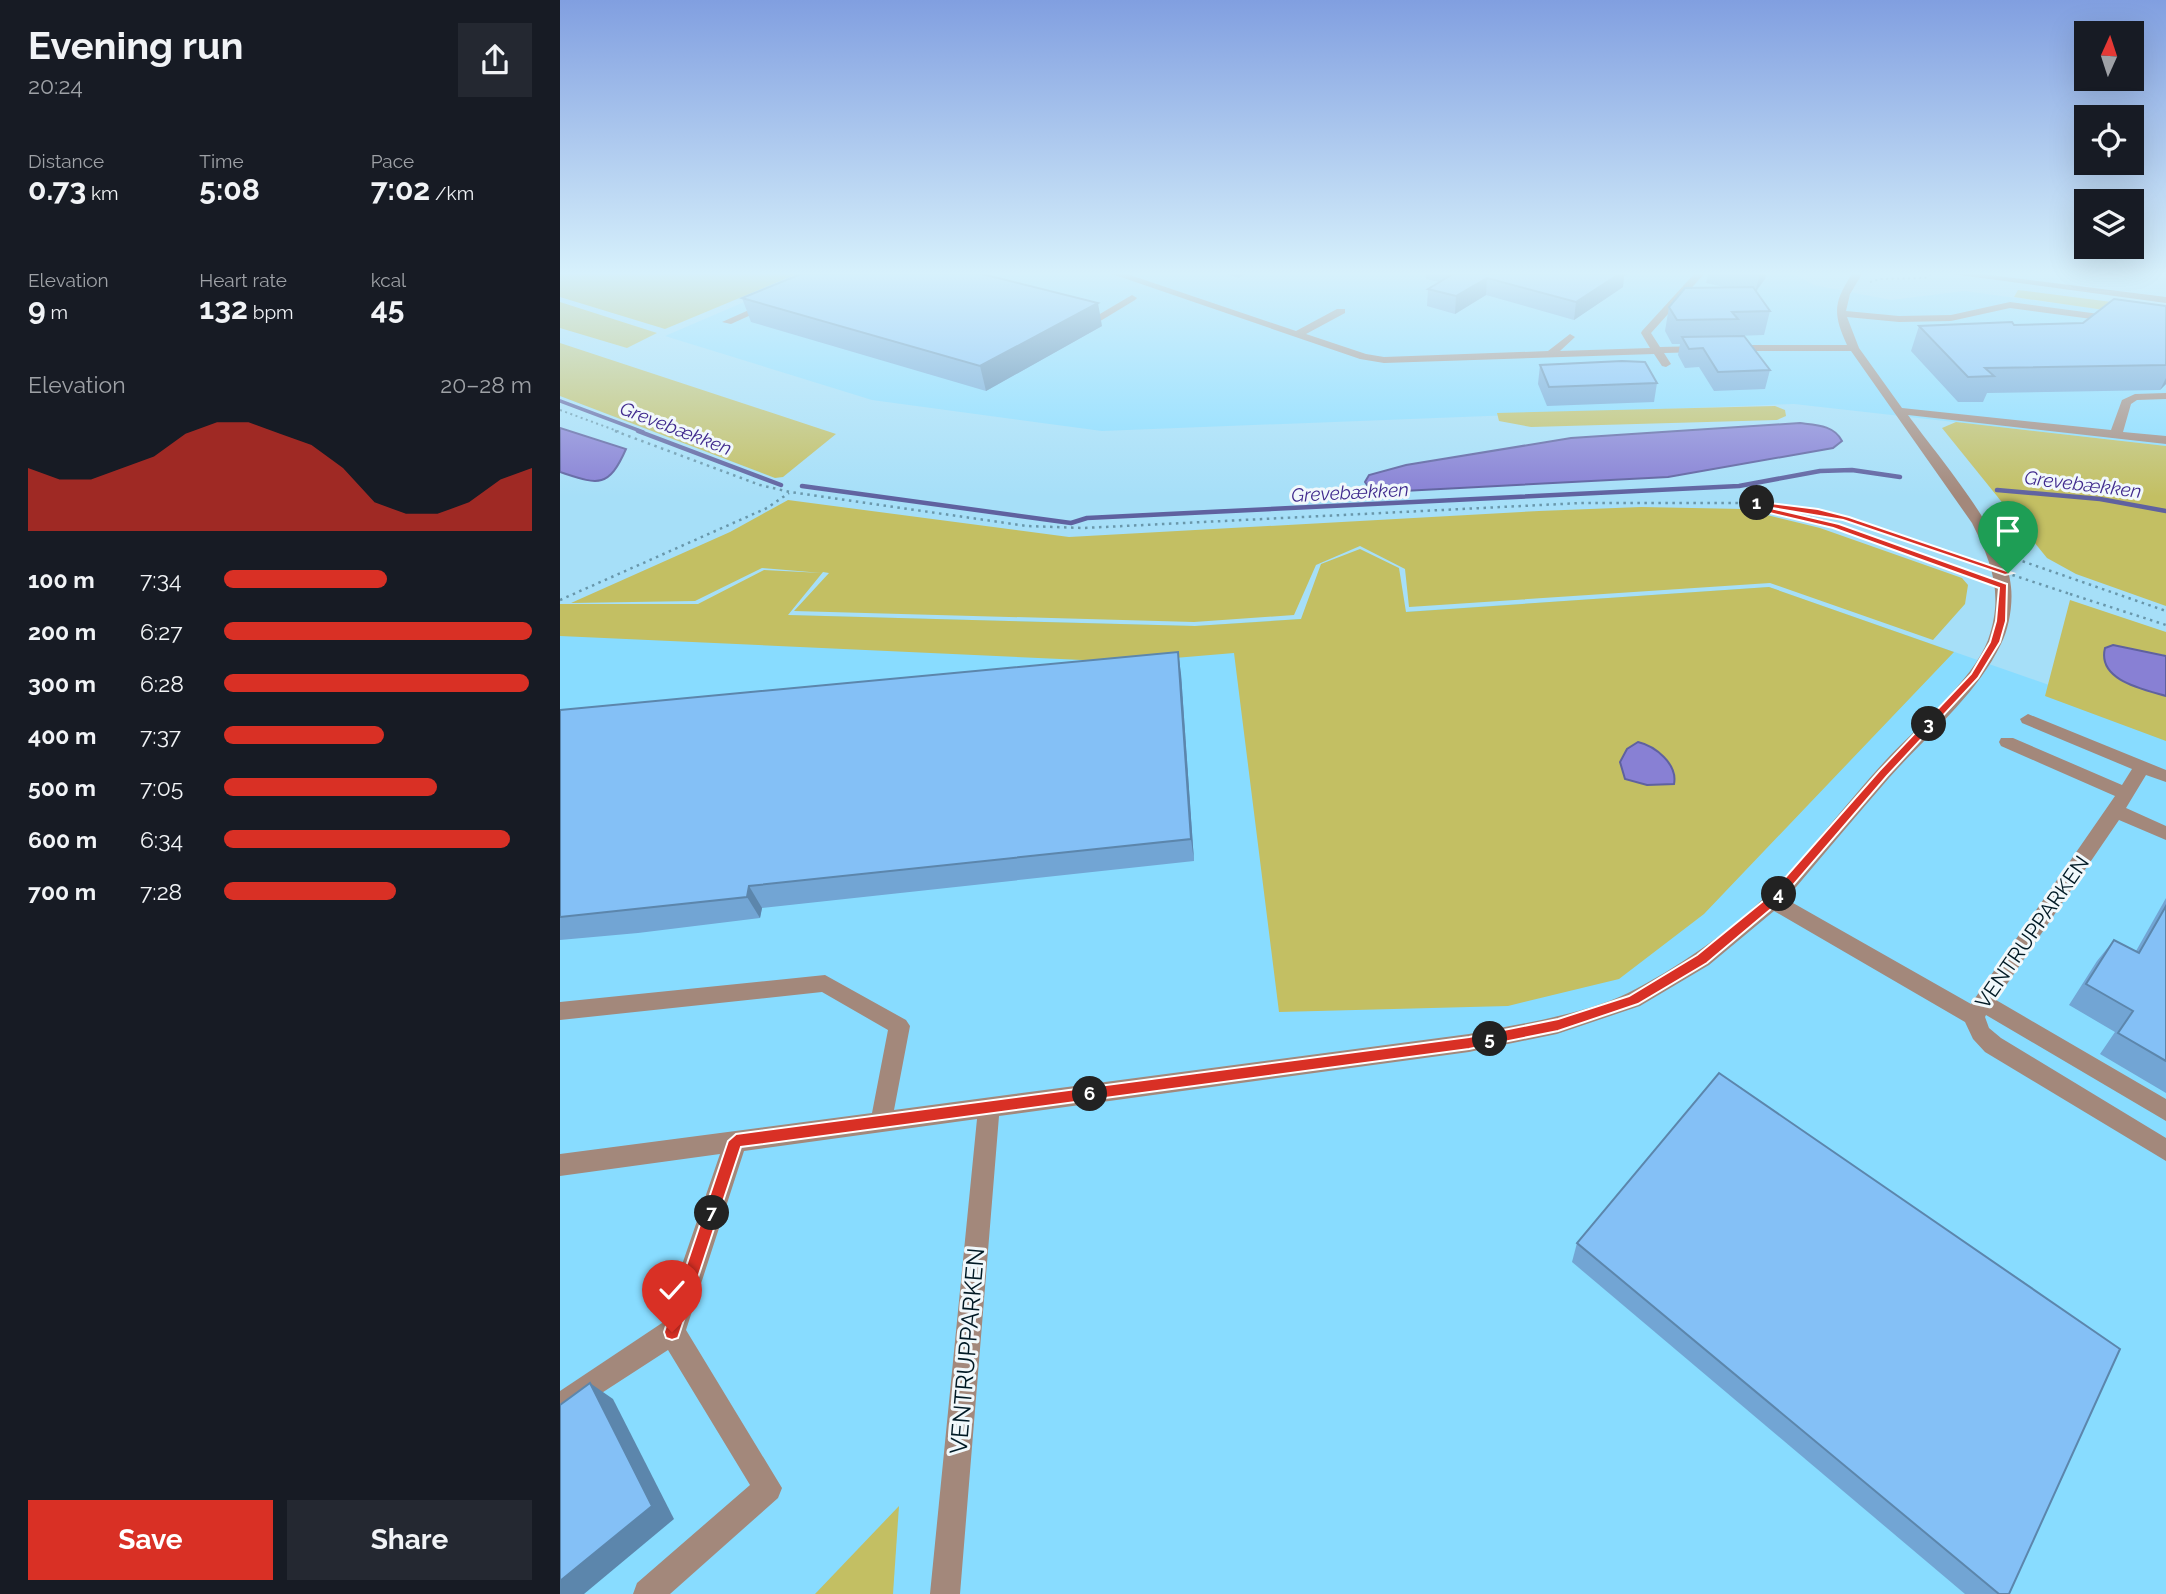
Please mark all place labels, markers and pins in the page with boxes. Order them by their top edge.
pin: 1 [1740,486,1774,520]
pin [1978,501,2038,573]
pin: 3 [1912,706,1946,742]
pin: 4 [1762,876,1796,912]
pin: 5 [1472,1021,1508,1056]
pin: 6 [1072,1076,1108,1112]
pin: 7 [694,1196,730,1230]
pin [642,1260,702,1332]

